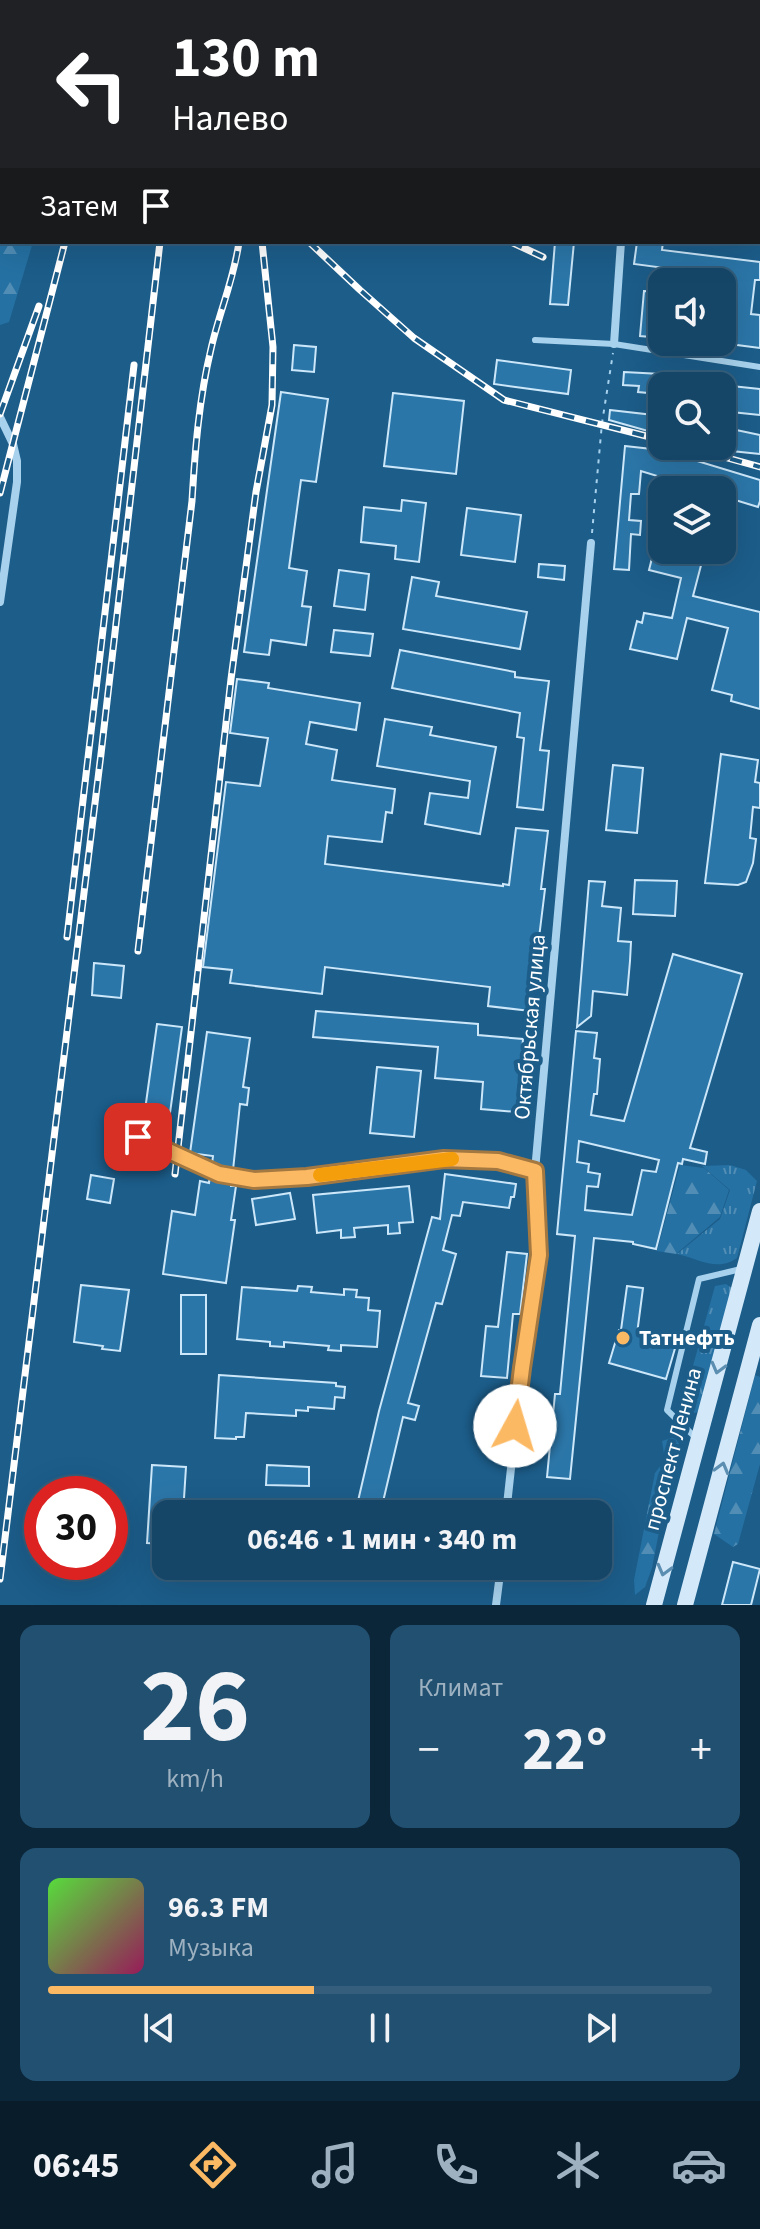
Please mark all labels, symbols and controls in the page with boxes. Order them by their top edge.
text: 130 m [172,19,320,98]
icon: left [40,32,144,136]
text: Налево [172,93,288,144]
icon: arrive [134,184,178,228]
text: Затем [40,185,118,228]
map controls [648,268,736,564]
button: sound [648,268,736,356]
button: search [648,372,736,460]
button: layers [648,476,736,564]
street label: Октябрьская улица [506,933,554,1121]
pin [104,1103,172,1171]
icon: arrive [116,1115,160,1159]
place label: Татнефть [639,1322,735,1354]
marker: Татнефть [614,1329,632,1347]
one-way arrow [710,1360,727,1374]
street label: проспект Ленина [636,1364,710,1534]
position arrow [473,1384,557,1468]
one-way arrow [712,1461,729,1475]
speed limit sign: 30 [24,1476,128,1580]
text: 06:46 · 1 мин · 340 m [247,1518,517,1561]
one-way arrow [656,1563,673,1577]
text: 26 [140,1634,250,1782]
text: Климат [418,1669,503,1706]
text: 22° [522,1708,608,1793]
text: − [418,1719,440,1782]
text: + [690,1719,712,1782]
text: km/h [166,1760,224,1797]
text: 96.3 FM [168,1886,269,1929]
text: Музыка [168,1929,254,1966]
icon: previous [137,2006,181,2050]
icon: pause [358,2006,402,2050]
icon: next [579,2006,623,2050]
icon: directions [185,2137,241,2193]
icon: music [307,2137,363,2193]
icon: phone [428,2137,484,2193]
icon: climate [550,2137,606,2193]
icon: car [671,2137,727,2193]
text: 06:45 [33,2140,120,2191]

